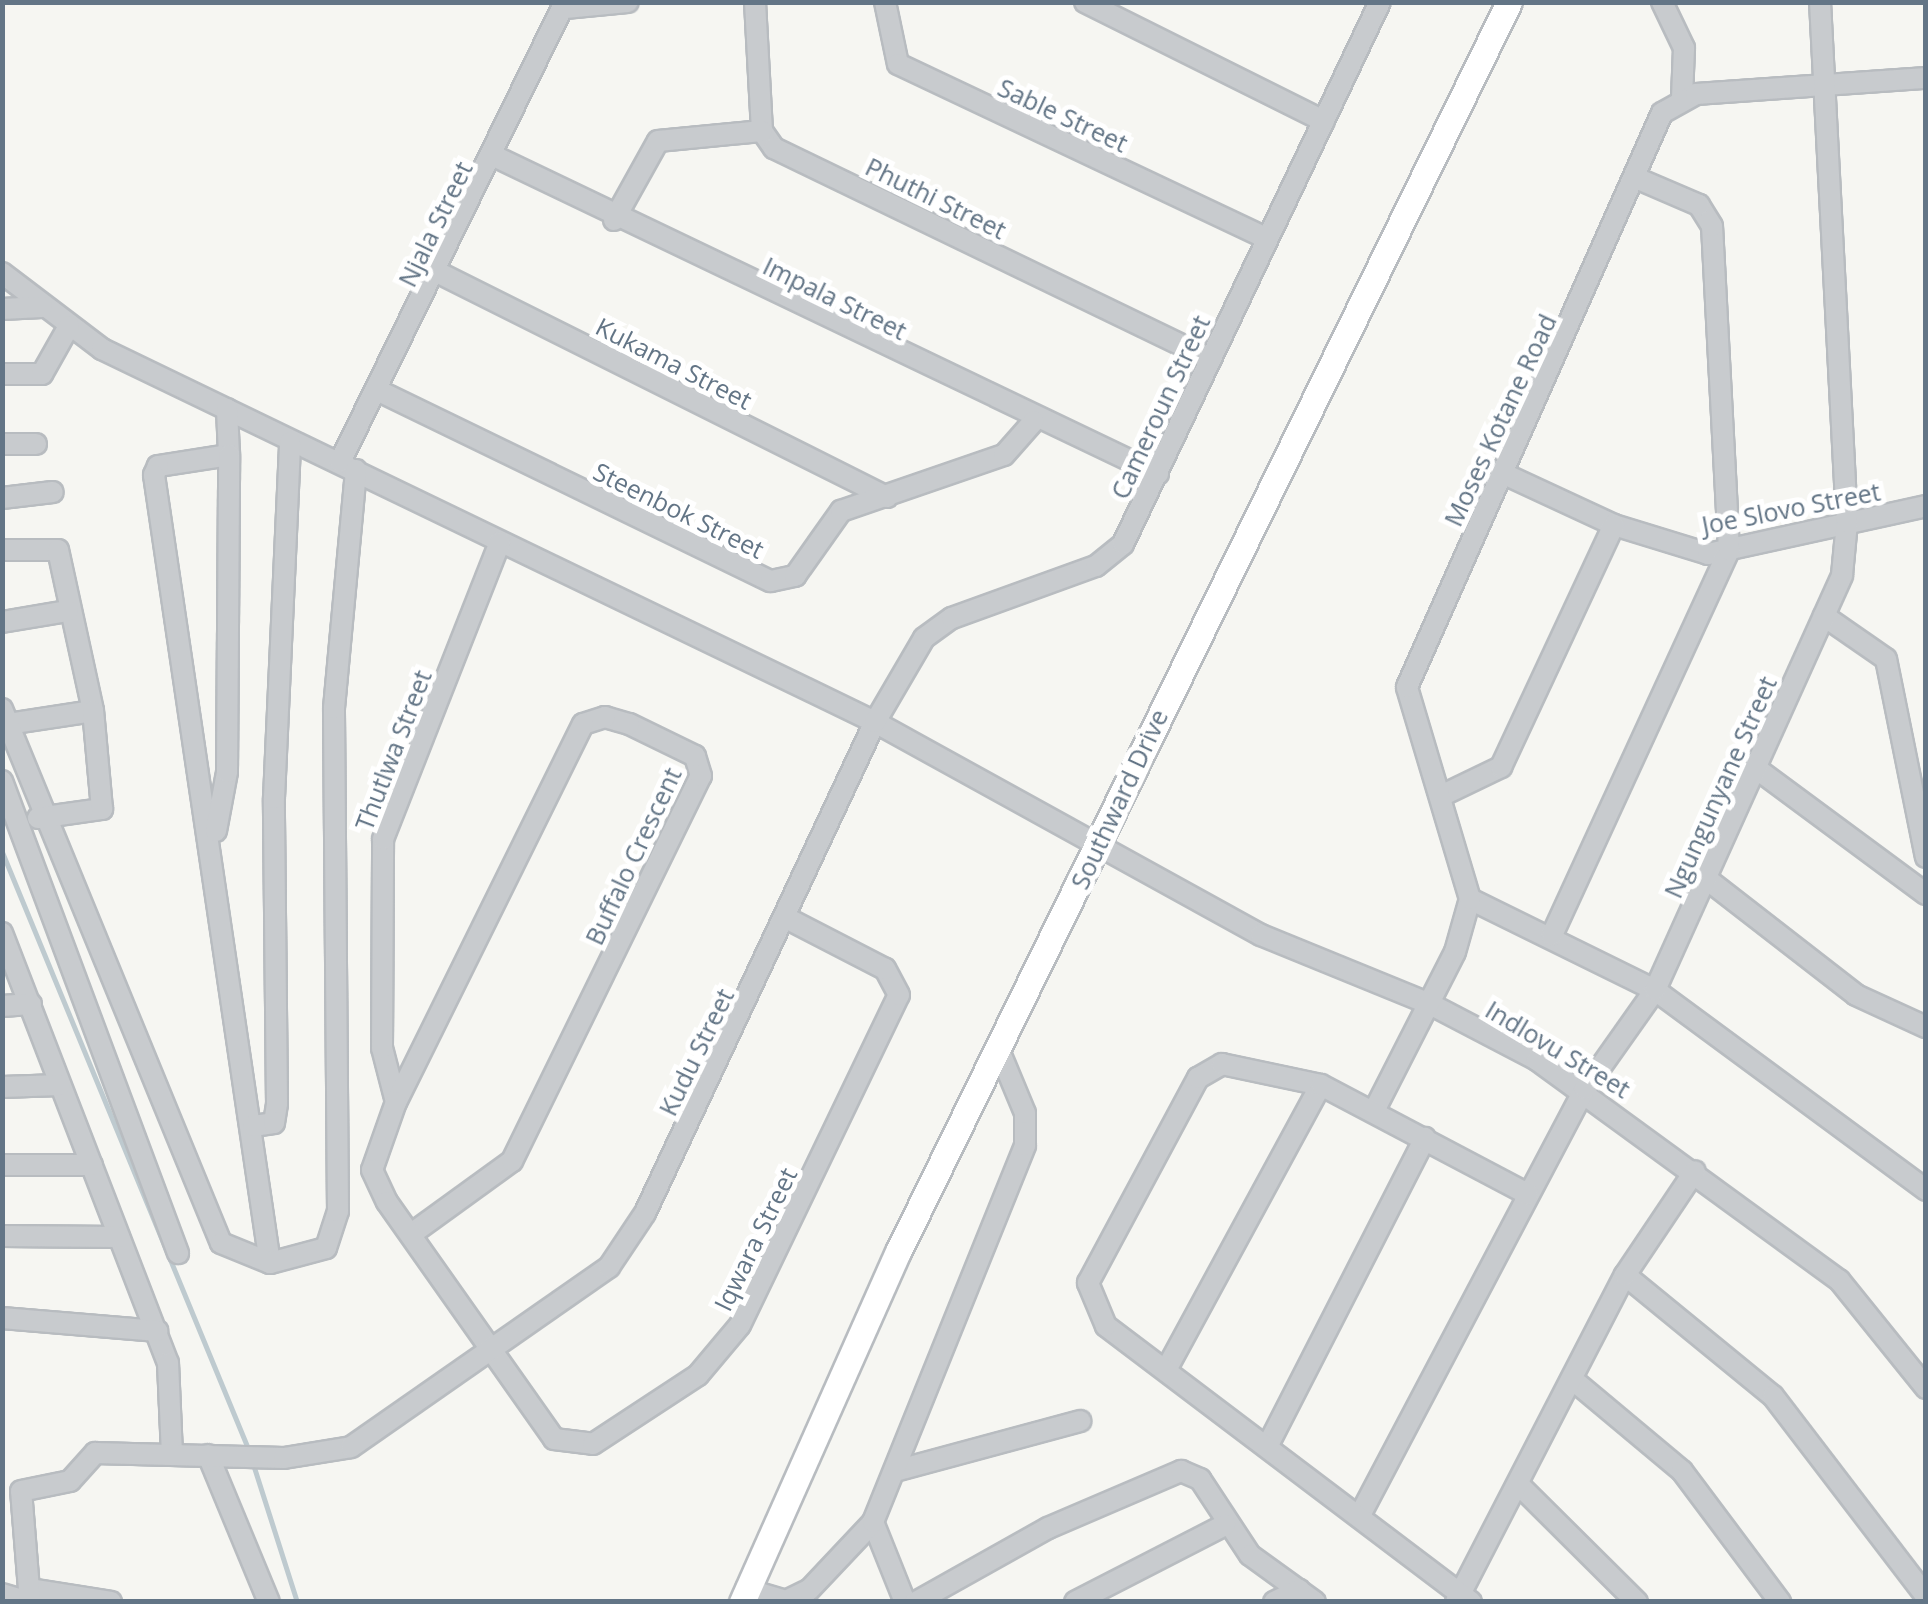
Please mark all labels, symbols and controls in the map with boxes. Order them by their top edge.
street label: Sable Street [993,72,1133,158]
street label: Phuthi Street [861,151,1011,245]
street label: Njala Street [392,157,478,291]
street label: Impala Street [758,250,912,346]
street label: Moses Kotane Road [1438,309,1562,531]
street label: Cameroun Street [1104,310,1216,504]
street label: Kukama Street [591,311,757,415]
street label: Steenbok Street [589,456,769,564]
street label: Joe Slovo Street [1699,476,1883,540]
street label: Thutlwa Street [349,666,437,834]
street label: Ngungunyane Street [1658,672,1782,902]
street label: Southward Drive [1064,704,1174,894]
street label: Buffalo Crescent [579,763,687,949]
street label: Kudu Street [652,984,740,1120]
street label: Indlovu Street [1480,994,1636,1104]
street label: Iqwara Street [707,1162,803,1316]

